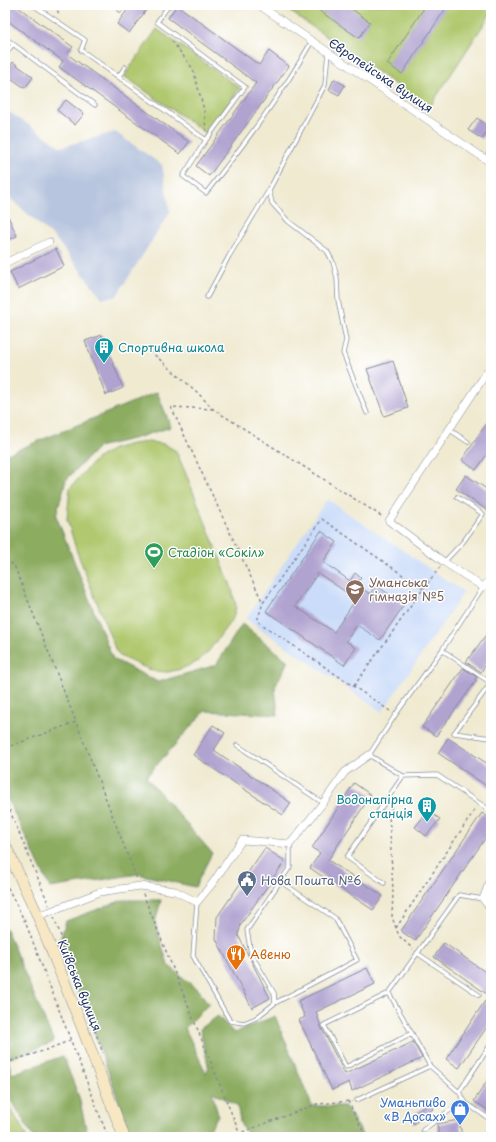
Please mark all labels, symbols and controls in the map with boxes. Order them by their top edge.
street label: Європейська вулиця [325,33,437,117]
building icon: Спортивна школа [93,336,115,364]
place label: Спортивна школа [118,338,225,356]
sports icon: Стадіон «Сокіл» [143,541,165,569]
place label: Стадіон «Сокіл» [168,543,264,561]
place label: Уманська гімназія №5 [369,573,444,605]
school or university icon: Уманська гімназія №5 [344,578,366,606]
place label: Водонапірна станція [336,790,414,822]
building icon: Водонапірна станція [416,795,438,823]
public building icon: Нова Пошта №6 [236,869,258,897]
place label: Нова Пошта №6 [261,871,361,889]
street label: Київська вулиця [53,937,107,1033]
restaurant icon: Авеню [225,943,247,971]
place label: Авеню [250,945,291,963]
place label: Уманьпиво «В Досах» [380,1093,446,1125]
shop icon: Уманьпиво «В Досах» [449,1098,471,1126]

